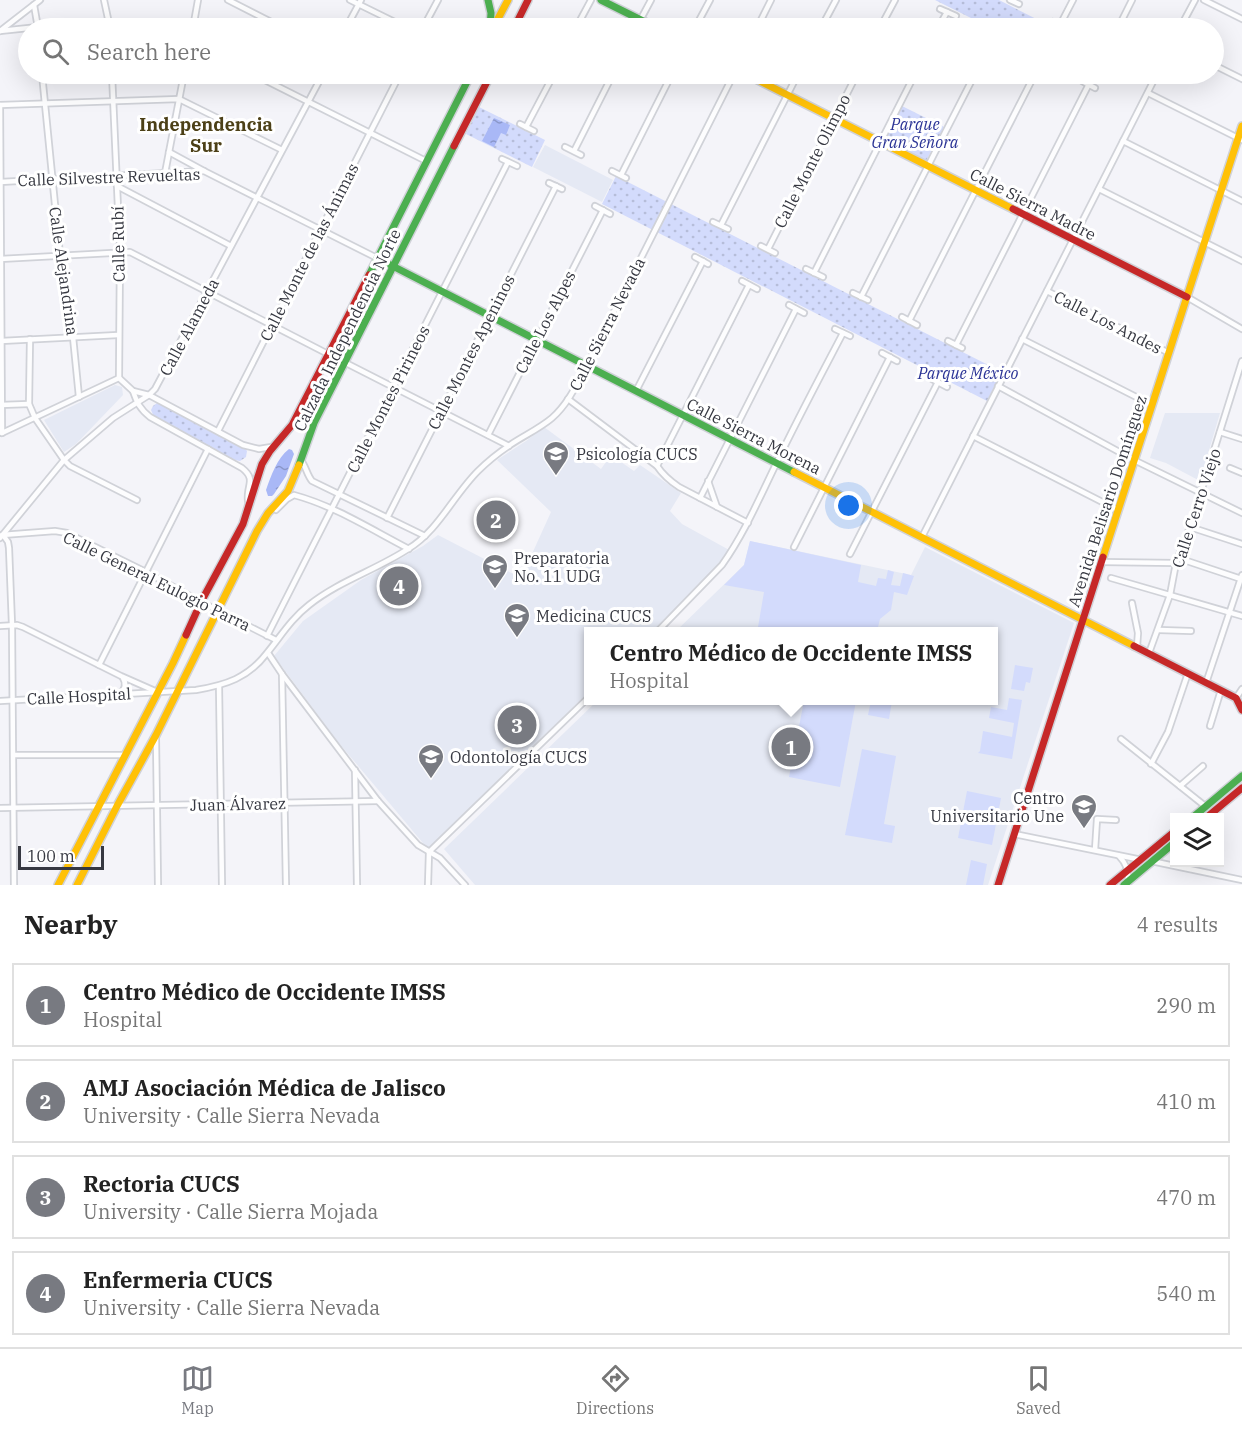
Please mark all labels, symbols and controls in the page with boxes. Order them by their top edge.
search box [18,18,1224,84]
icon: search [39,35,72,68]
text: Search here [87,37,211,66]
street label: Calle Monte Olimpo [770,91,854,231]
district label: Independencia Sur [139,113,273,157]
park label: Parque Gran Señora [871,114,959,152]
street label: Calle Monte de las Ánimas [254,159,363,344]
street label: Calle Silvestre Revueltas [17,164,201,190]
street label: Calle Sierra Madre [967,164,1099,244]
street label: Calle Alejandrina [45,205,83,337]
street label: Calle Rubí [107,206,129,282]
street label: Calzada Independencia Norte [289,225,405,435]
street label: Calle Sierra Nevada [565,254,649,394]
street label: Calle Los Alpes [510,267,580,377]
street label: Calle Montes Apeninos [423,271,519,433]
street label: Calle Alameda [155,275,223,379]
street label: Calle Los Andes [1051,286,1165,358]
street label: Calle Montes Pirineos [342,322,434,476]
park label: Parque México [917,363,1018,383]
street label: Calle Sierra Morena [683,393,825,479]
street label: Avenida Belisario Domínguez [1063,393,1151,609]
school or university icon: Psicología CUCS [541,439,571,477]
place label: Psicología CUCS [576,444,698,464]
street label: Calle Cerro Viejo [1167,446,1225,570]
your location [834,491,863,520]
pin: 2 [476,498,516,542]
street label: Calle General Eulogio Parra [60,527,254,635]
place label: Preparatoria No. 11 UDG [514,548,610,586]
school or university icon: Preparatoria No. 11 UDG [480,552,510,590]
pin: 4 [380,564,418,608]
school or university icon: Medicina CUCS [502,601,532,639]
place label: Medicina CUCS [536,606,651,626]
popup [584,627,998,705]
text: Centro Médico de Occidente IMSS [610,638,972,667]
text: Hospital [610,667,689,694]
street label: Calle Hospital [26,683,132,709]
pin: 3 [498,702,536,748]
pin: 1 [772,724,810,770]
school or university icon: Odontología CUCS [416,742,446,780]
place label: Odontología CUCS [450,747,587,767]
place label: Centro Universitario Une [930,788,1064,826]
street label: Juan Álvarez [190,792,286,815]
school or university icon: Centro Universitario Une [1069,792,1099,830]
map controls [1170,813,1224,867]
button: layers [1170,813,1224,867]
scale bar [18,843,104,870]
text: 100 m [27,846,75,866]
text: Nearby [24,907,118,941]
text: 4 results [1137,911,1218,938]
text: Centro Médico de Occidente IMSS [83,977,446,1006]
text: 1 [40,992,52,1019]
text: 290 m [1156,992,1216,1019]
text: Hospital [83,1006,162,1033]
text: AMJ Asociación Médica de Jalisco [83,1073,446,1102]
text: 2 [40,1088,52,1115]
text: 410 m [1156,1088,1216,1115]
text: University · Calle Sierra Nevada [83,1102,380,1129]
text: Rectoria CUCS [83,1169,240,1198]
text: 3 [40,1184,52,1211]
text: 470 m [1156,1184,1216,1211]
text: University · Calle Sierra Mojada [83,1198,378,1225]
text: Enfermeria CUCS [83,1265,273,1294]
text: 4 [40,1280,52,1307]
text: 540 m [1156,1280,1216,1307]
text: University · Calle Sierra Nevada [83,1294,380,1321]
tab: Map [181,1362,214,1418]
tab: Directions [576,1362,654,1418]
tab: Saved [1016,1362,1061,1418]

